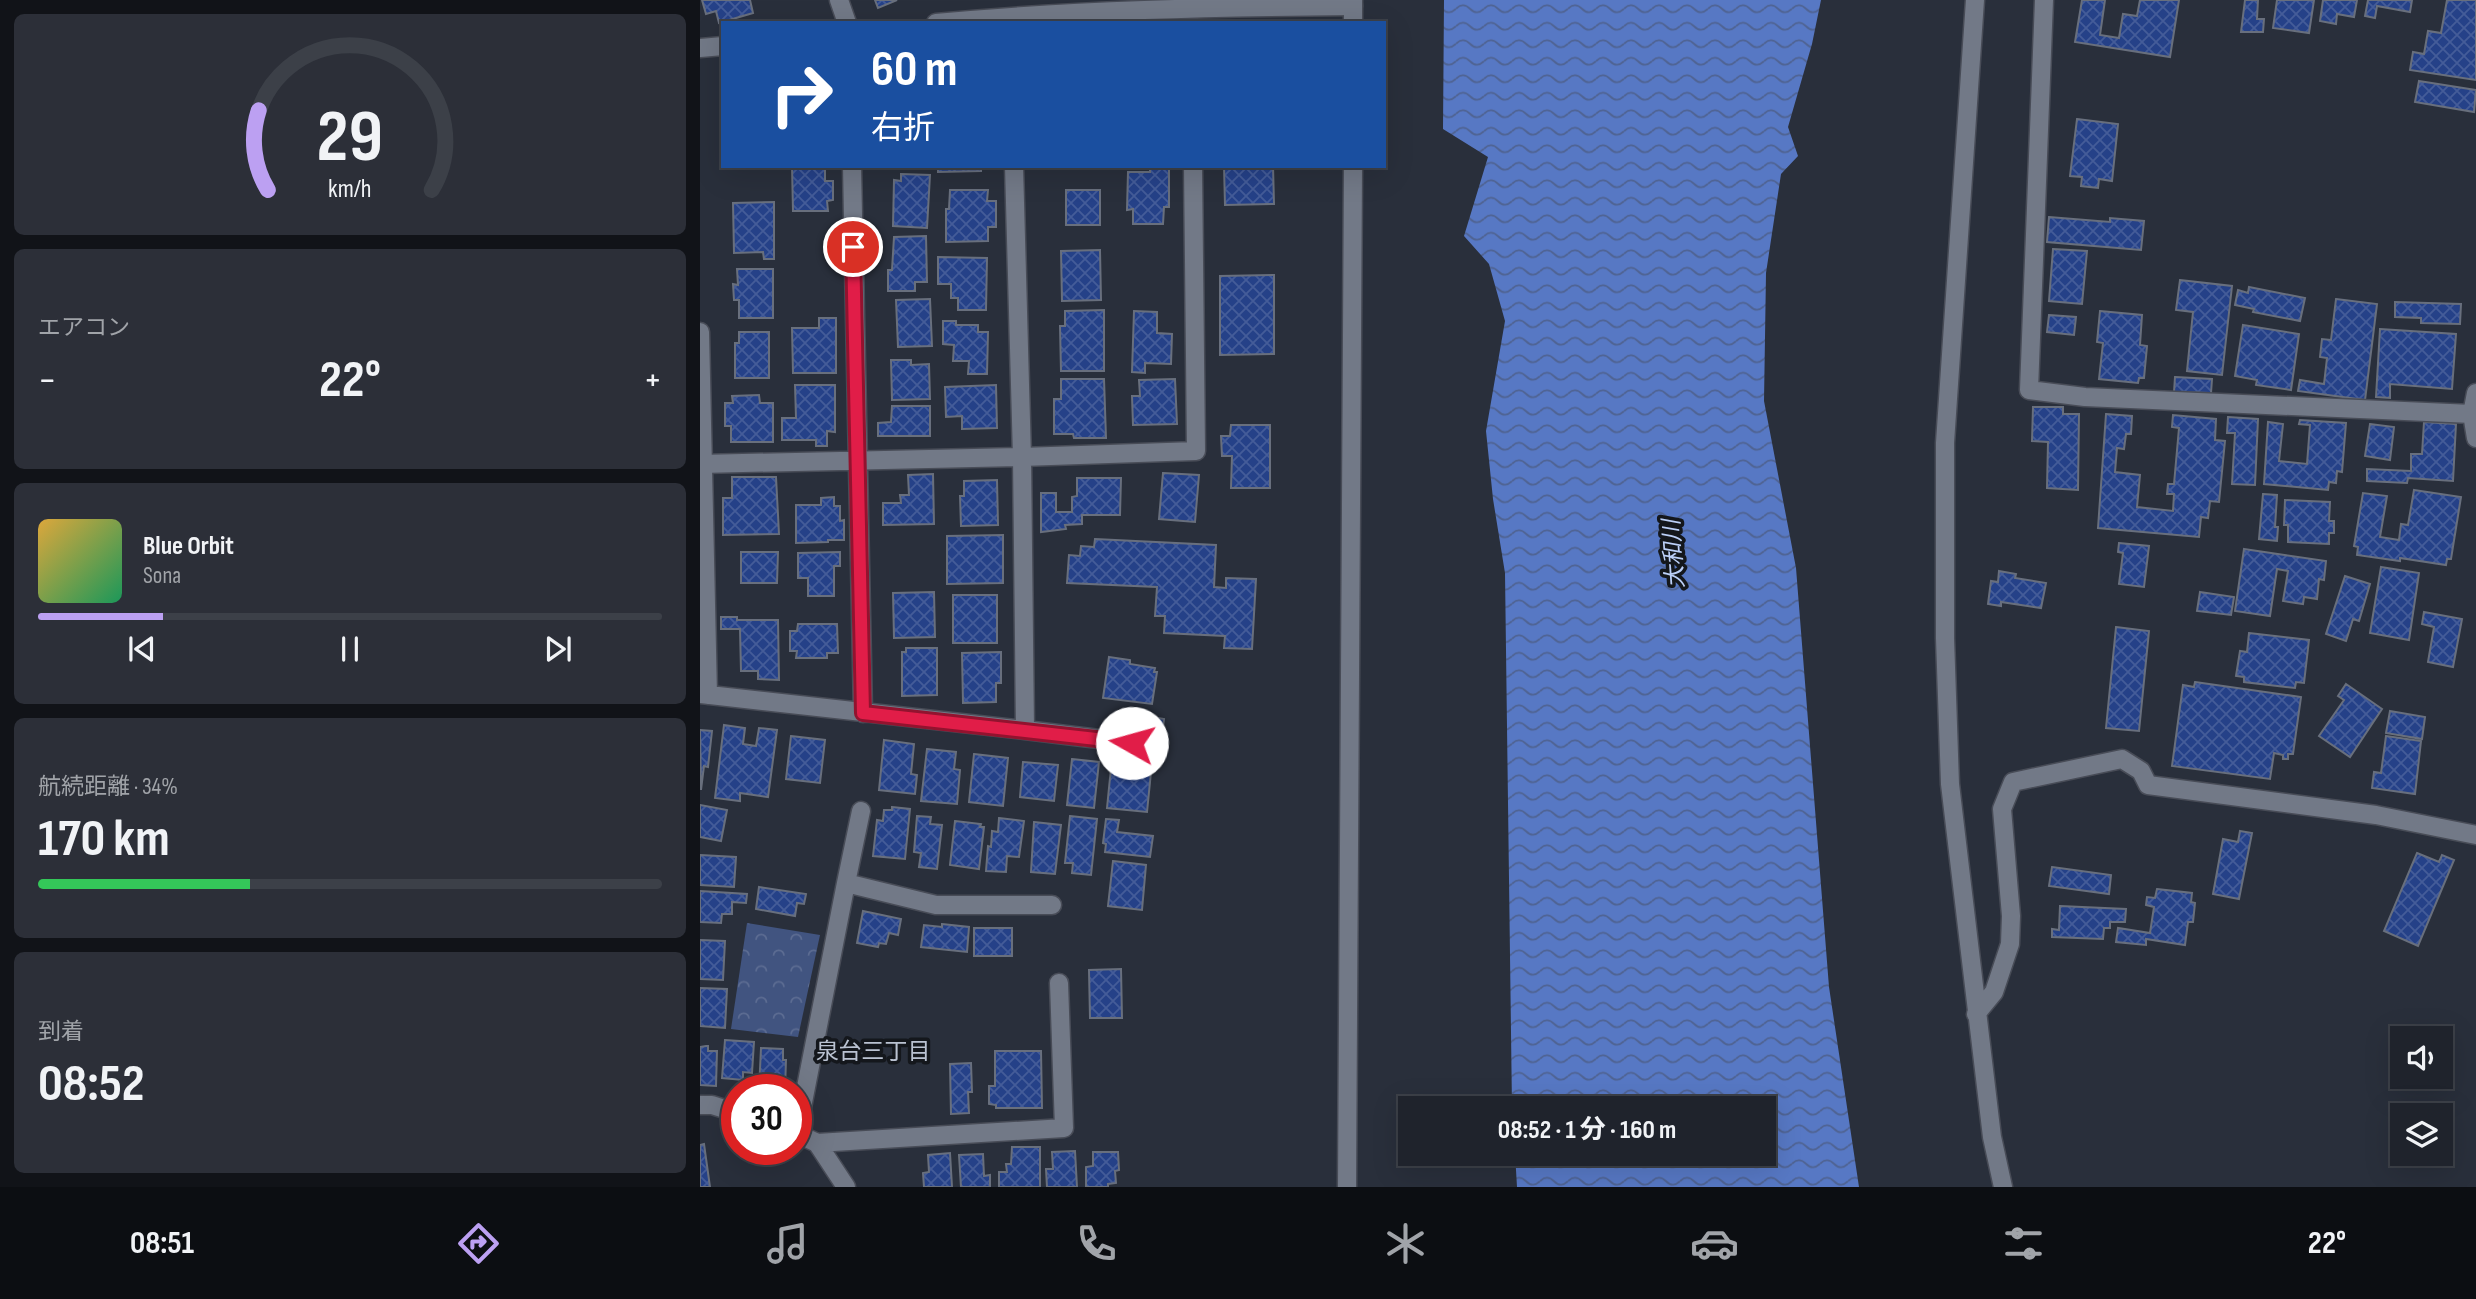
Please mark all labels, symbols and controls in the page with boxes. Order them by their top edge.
text: 60 m [871,41,958,100]
icon: right [756,49,847,140]
text: 29 [317,95,383,183]
text: 右折 [871,109,935,148]
text: km/h [328,174,372,205]
pin [823,217,883,277]
icon: arrive [834,228,872,266]
text: エアコン [38,314,130,342]
text: 22° [319,349,381,412]
text: − [38,358,57,403]
text: + [643,358,662,403]
water label: 大和川 [1657,516,1690,589]
text: Blue Orbit [143,531,234,562]
text: Sona [143,562,181,590]
icon: previous [123,630,161,668]
icon: pause [331,630,369,668]
icon: next [539,630,577,668]
position arrow [1095,706,1169,780]
text: 航続距離 · 34% [38,773,178,801]
text: 170 km [38,808,170,871]
text: 到着 [38,1018,84,1046]
map controls [2390,1026,2453,1166]
button: sound [2390,1026,2453,1089]
district label: 泉台三丁目 [816,1038,931,1066]
text: 08:52 [38,1053,145,1116]
speed limit sign: 30 [721,1074,812,1165]
button: layers [2390,1103,2453,1166]
text: 08:52 · 1 分 · 160 m [1498,1115,1676,1146]
icon: directions [454,1219,503,1268]
icon: music [763,1219,812,1268]
icon: phone [1072,1219,1121,1268]
icon: climate [1381,1219,1430,1268]
icon: car [1690,1219,1739,1268]
icon: filters [1999,1219,2048,1268]
text: 08:51 [130,1224,194,1263]
text: 22° [2308,1224,2346,1263]

